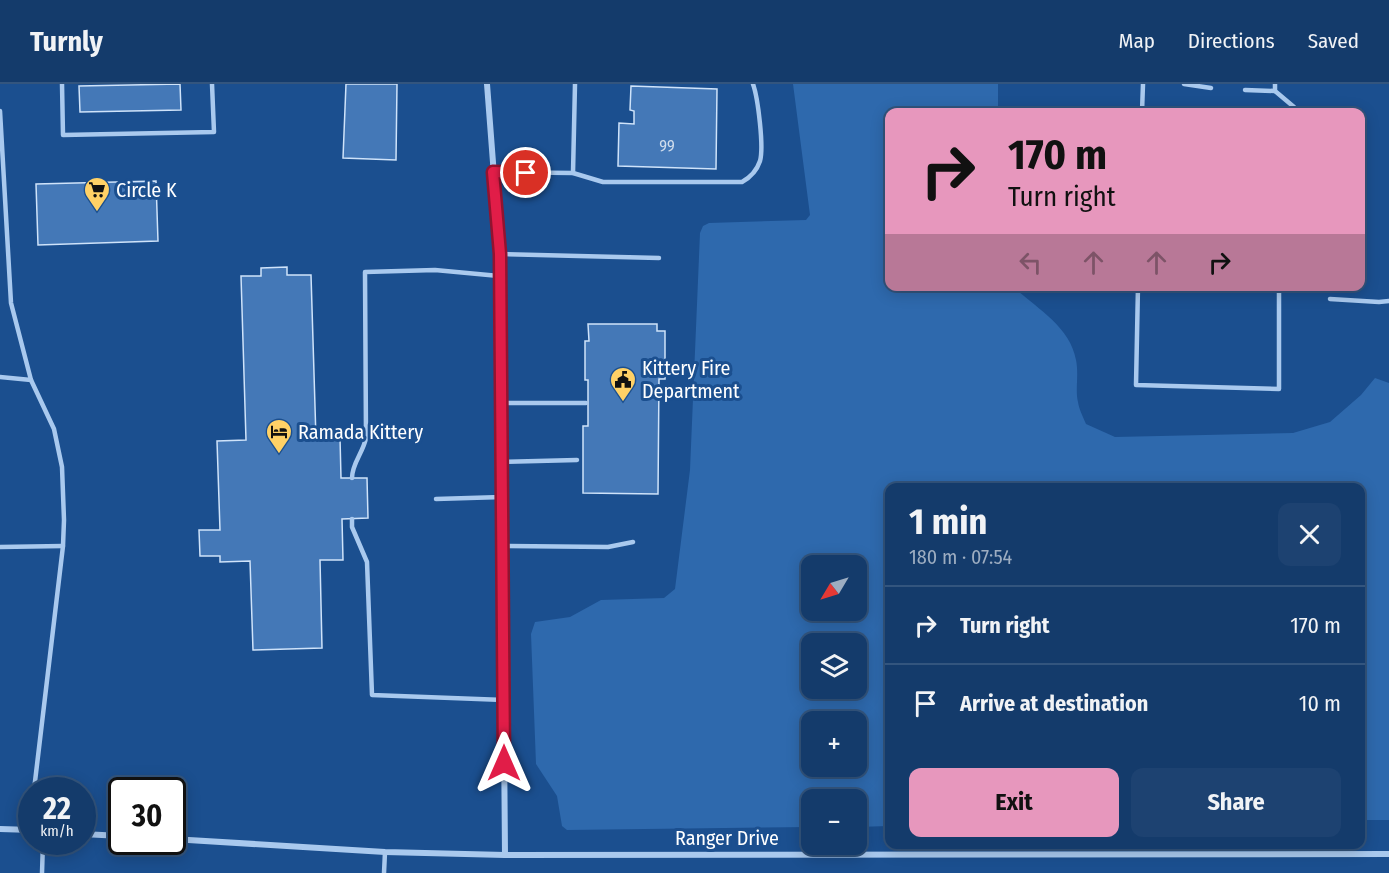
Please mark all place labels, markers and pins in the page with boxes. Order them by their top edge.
pin [500,147,551,198]
supermarket icon: Circle K [82,175,112,213]
place label: Circle K [116,178,177,202]
place label: Kittery Fire Department [642,356,740,403]
public building icon: Kittery Fire Department [608,365,638,403]
hotel icon: Ramada Kittery [264,417,294,455]
place label: Ramada Kittery [298,420,423,444]

